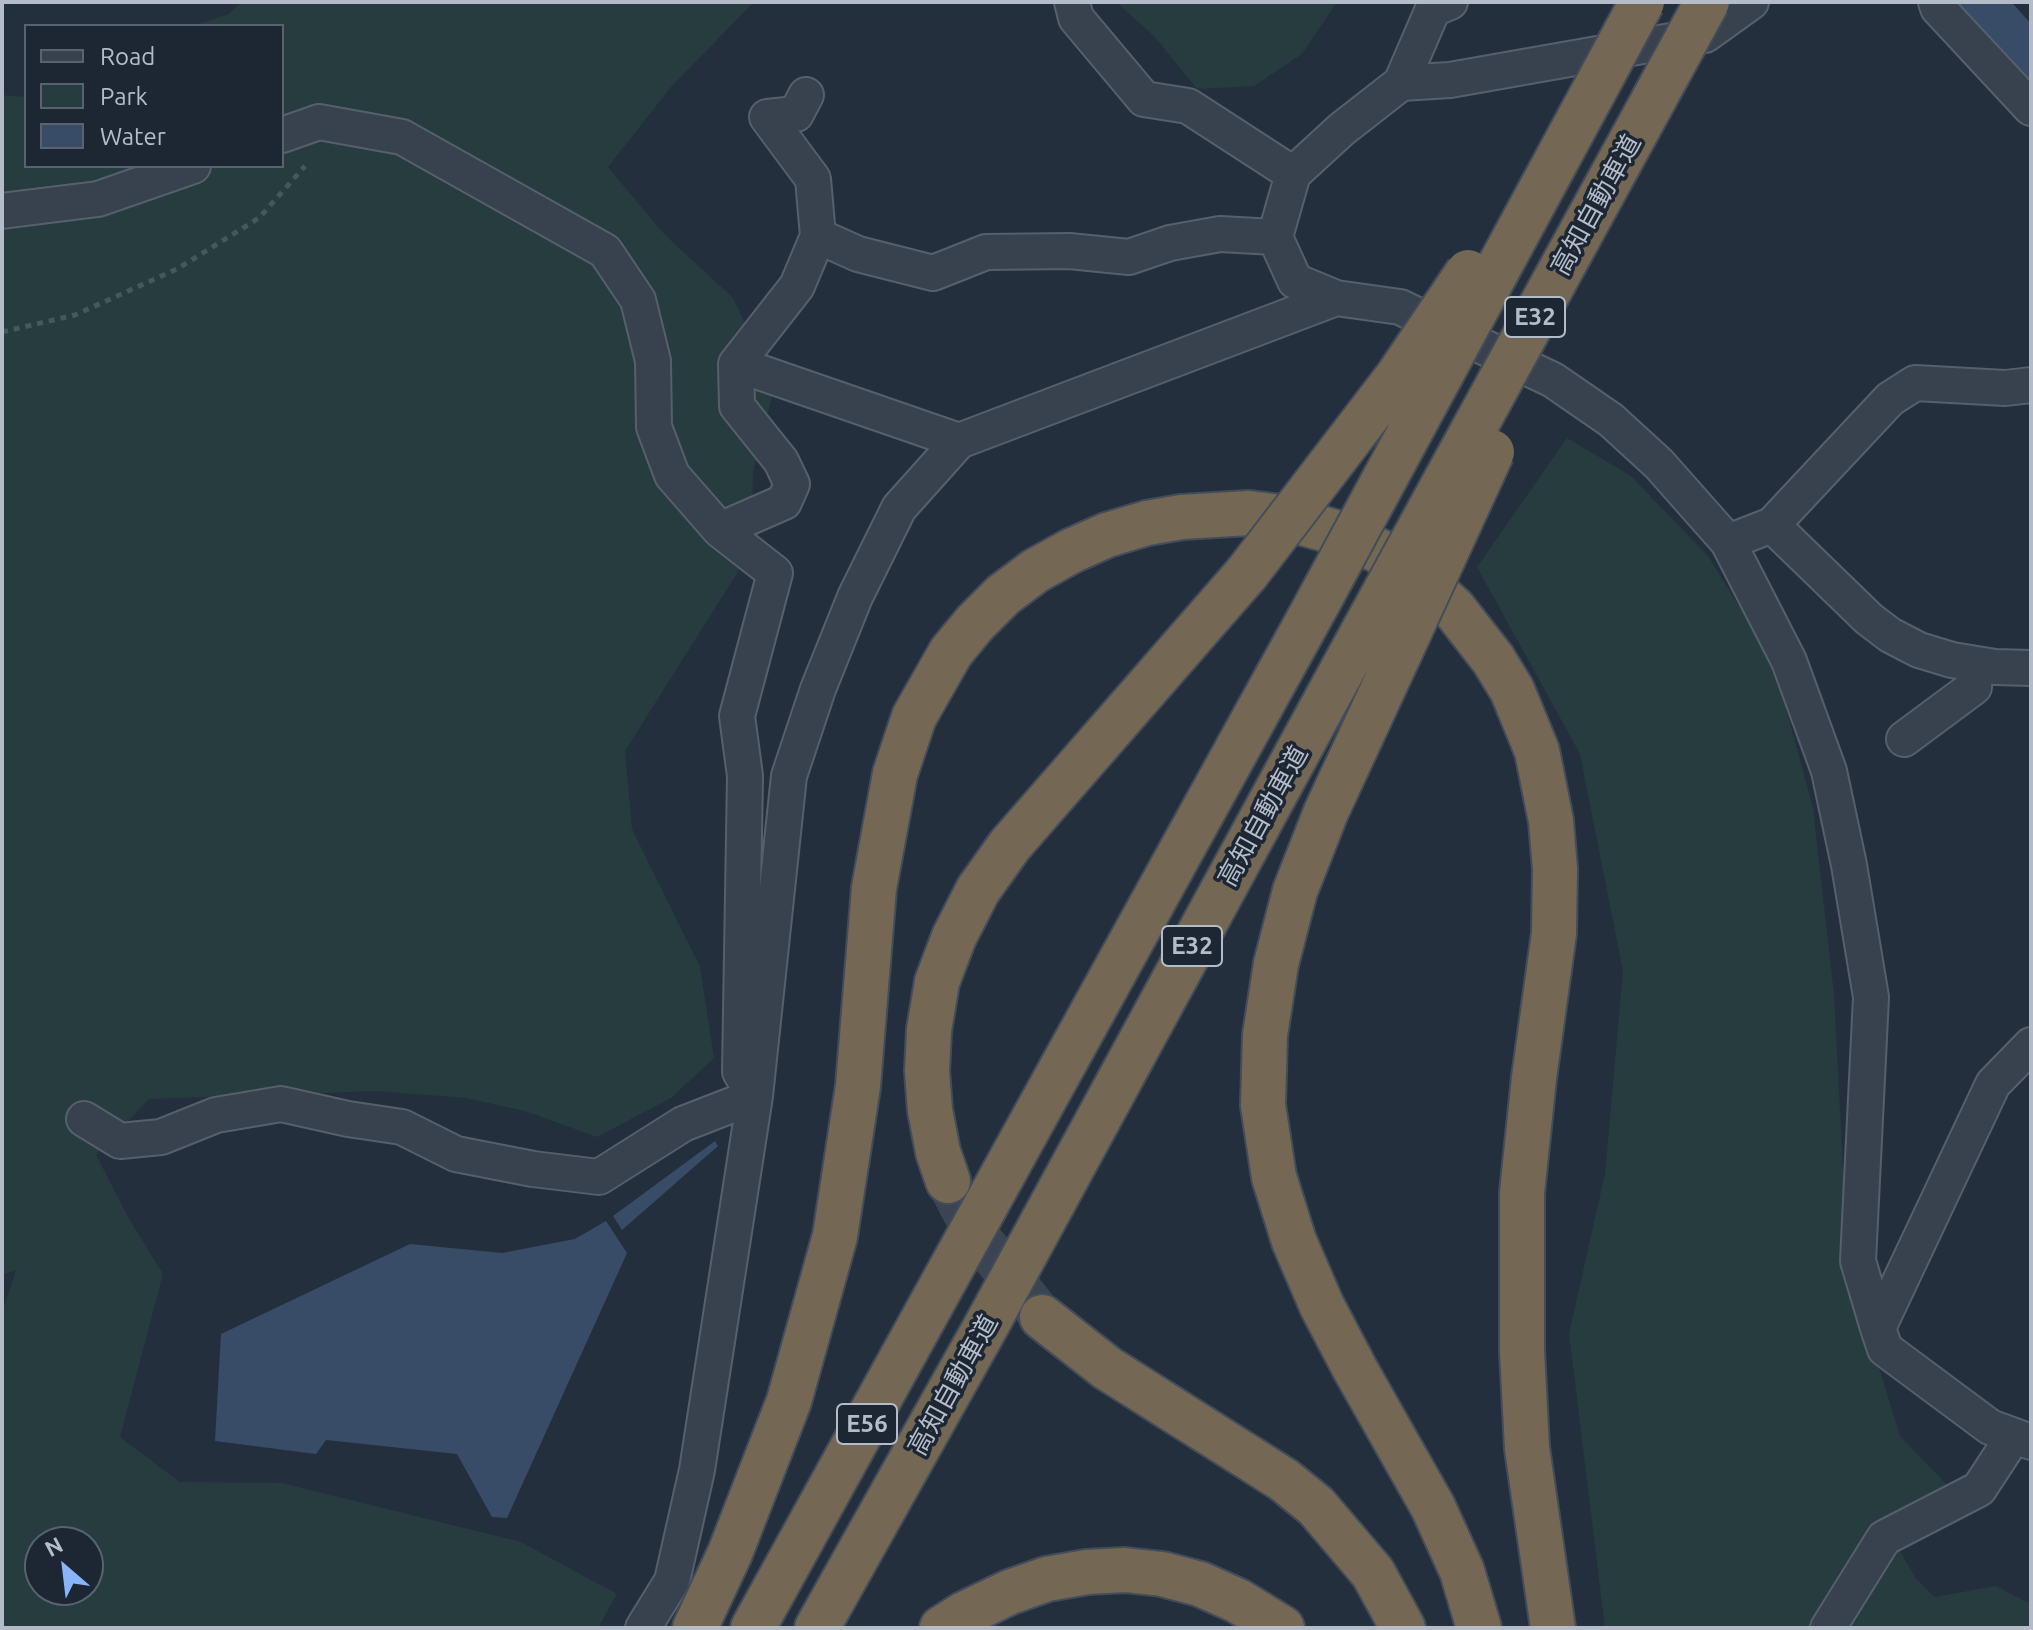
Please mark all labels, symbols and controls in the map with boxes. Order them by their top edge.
legend [24,24,284,168]
text: Road [100,43,155,70]
text: Park [100,83,148,110]
text: Water [100,123,166,150]
street label: 高知自動車道 [1545,129,1647,281]
road number: E32 [1505,297,1565,337]
street label: 高知自動車道 [1212,740,1314,892]
road number: E32 [1162,926,1222,966]
street label: 高知自動車道 [902,1309,1004,1461]
road number: E56 [837,1404,897,1444]
north arrow [24,1526,104,1606]
text: N [40,1531,67,1561]

